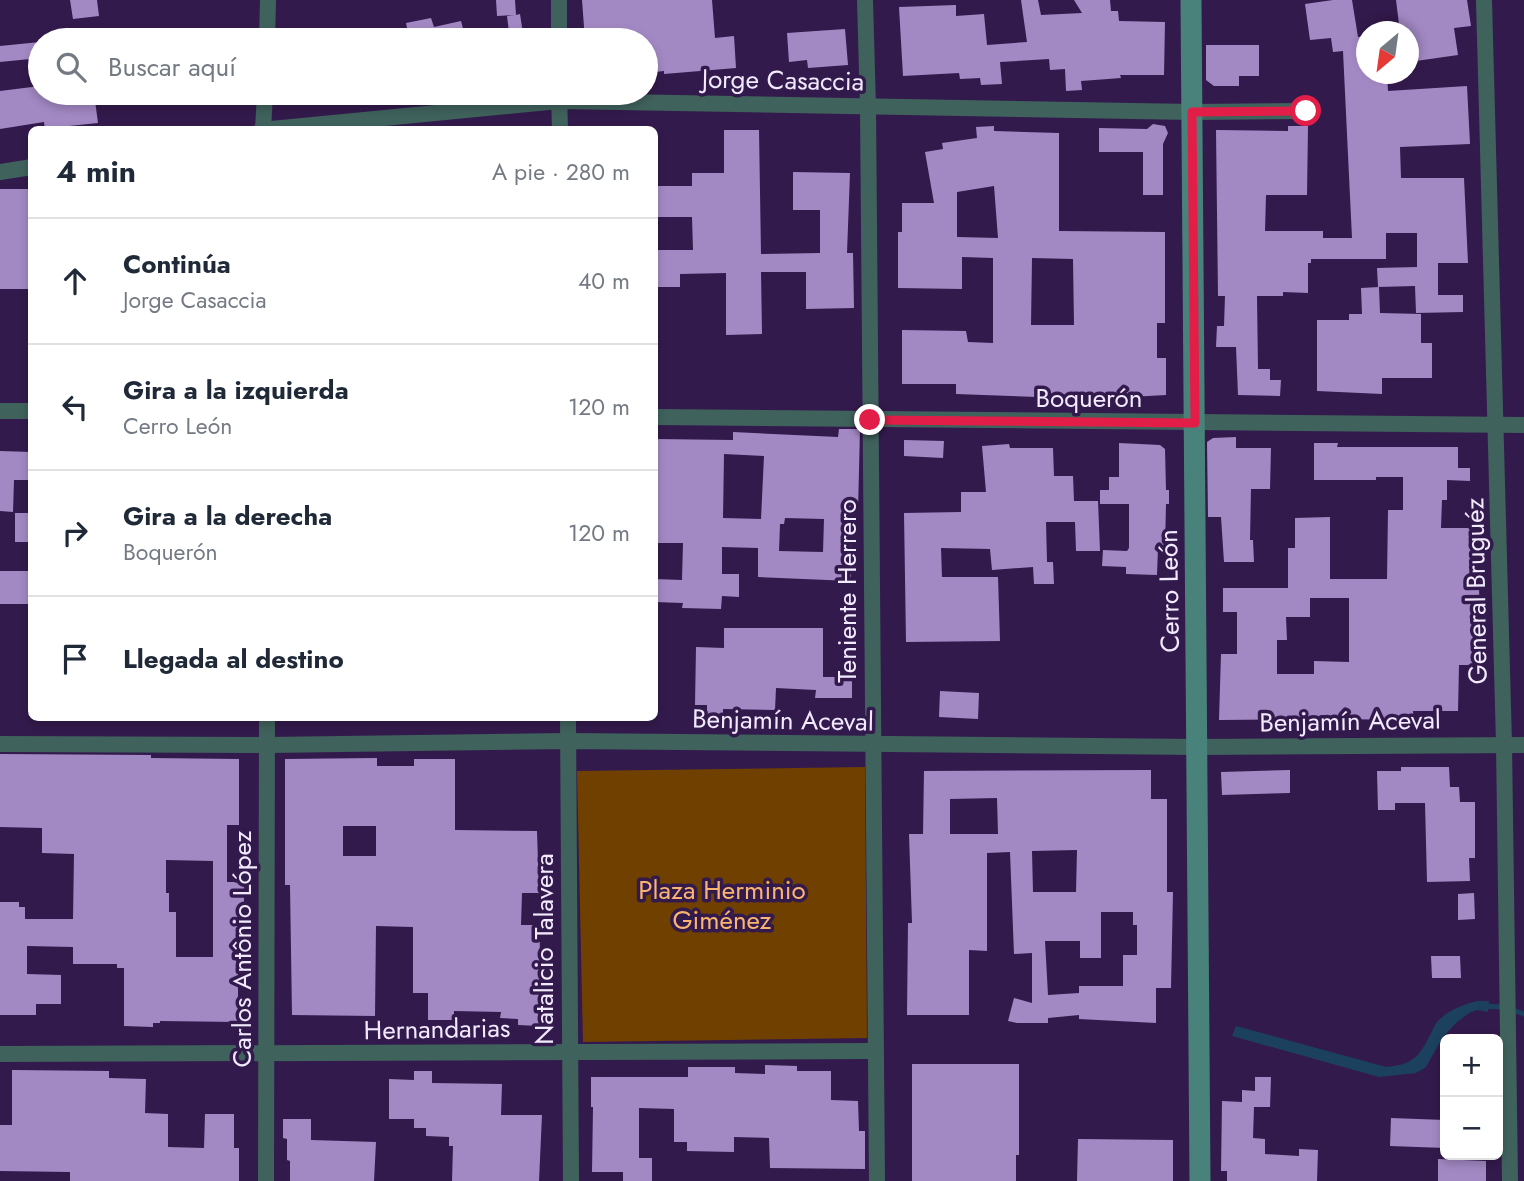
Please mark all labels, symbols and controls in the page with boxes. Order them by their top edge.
north arrow [1356,21,1419,84]
search box [28,28,658,105]
icon: search [52,48,90,86]
text: Buscar aquí [108,48,236,86]
street label: Jorge Casaccia [698,60,865,100]
route start [1290,95,1321,126]
text: 4 min [56,150,136,193]
text: A pie · 280 m [492,155,630,189]
text: Continúa [123,245,231,283]
icon: ahead [56,262,94,300]
text: 40 m [578,264,630,298]
text: Jorge Casaccia [123,283,267,317]
text: Gira a la izquierda [123,371,349,409]
street label: Boquerón [1036,379,1142,417]
icon: left [56,388,94,426]
text: 120 m [568,390,630,424]
route end [854,404,885,435]
text: Cerro León [123,409,232,443]
text: Gira a la derecha [123,497,332,535]
street label: General Bruguéz [1455,497,1497,685]
street label: Teniente Herrero [828,499,866,683]
icon: right [56,514,94,552]
text: 120 m [568,516,630,550]
street label: Cerro León [1149,529,1189,653]
text: Boquerón [123,535,218,569]
icon: arrive [56,640,94,678]
text: Llegada al destino [123,640,344,678]
street label: Benjamín Aceval [692,699,874,741]
street label: Benjamín Aceval [1259,700,1441,742]
street label: Carlos Antônio López [223,830,261,1068]
street label: Natalicio Talavera [525,853,563,1045]
park label: Plaza Herminio Giménez [638,871,806,939]
street label: Hernandarias [363,1009,511,1049]
map controls [1440,1034,1503,1160]
button: + [1440,1034,1503,1097]
button: − [1440,1097,1503,1160]

